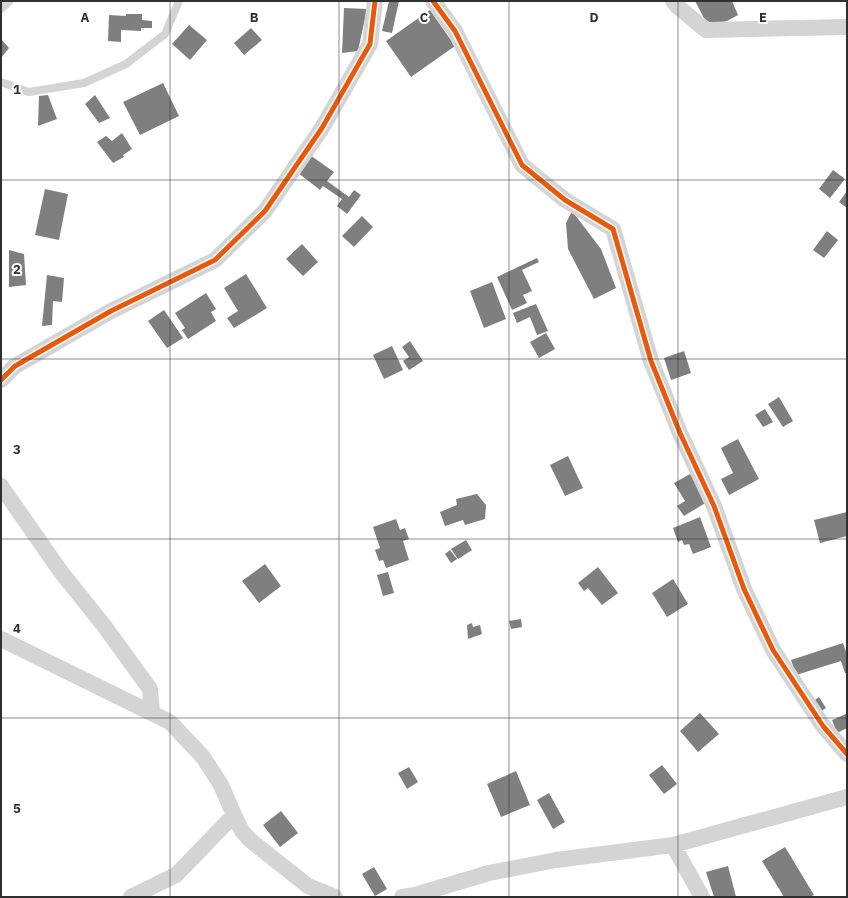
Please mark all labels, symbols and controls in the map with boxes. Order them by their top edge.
text: A [81,9,90,26]
text: B [250,9,259,26]
text: C [420,9,429,26]
text: D [589,9,599,26]
text: E [759,9,767,26]
text: 1 [13,81,21,98]
text: 2 [13,261,21,278]
text: 3 [13,441,21,458]
text: 4 [13,620,21,637]
text: 5 [13,800,21,817]

